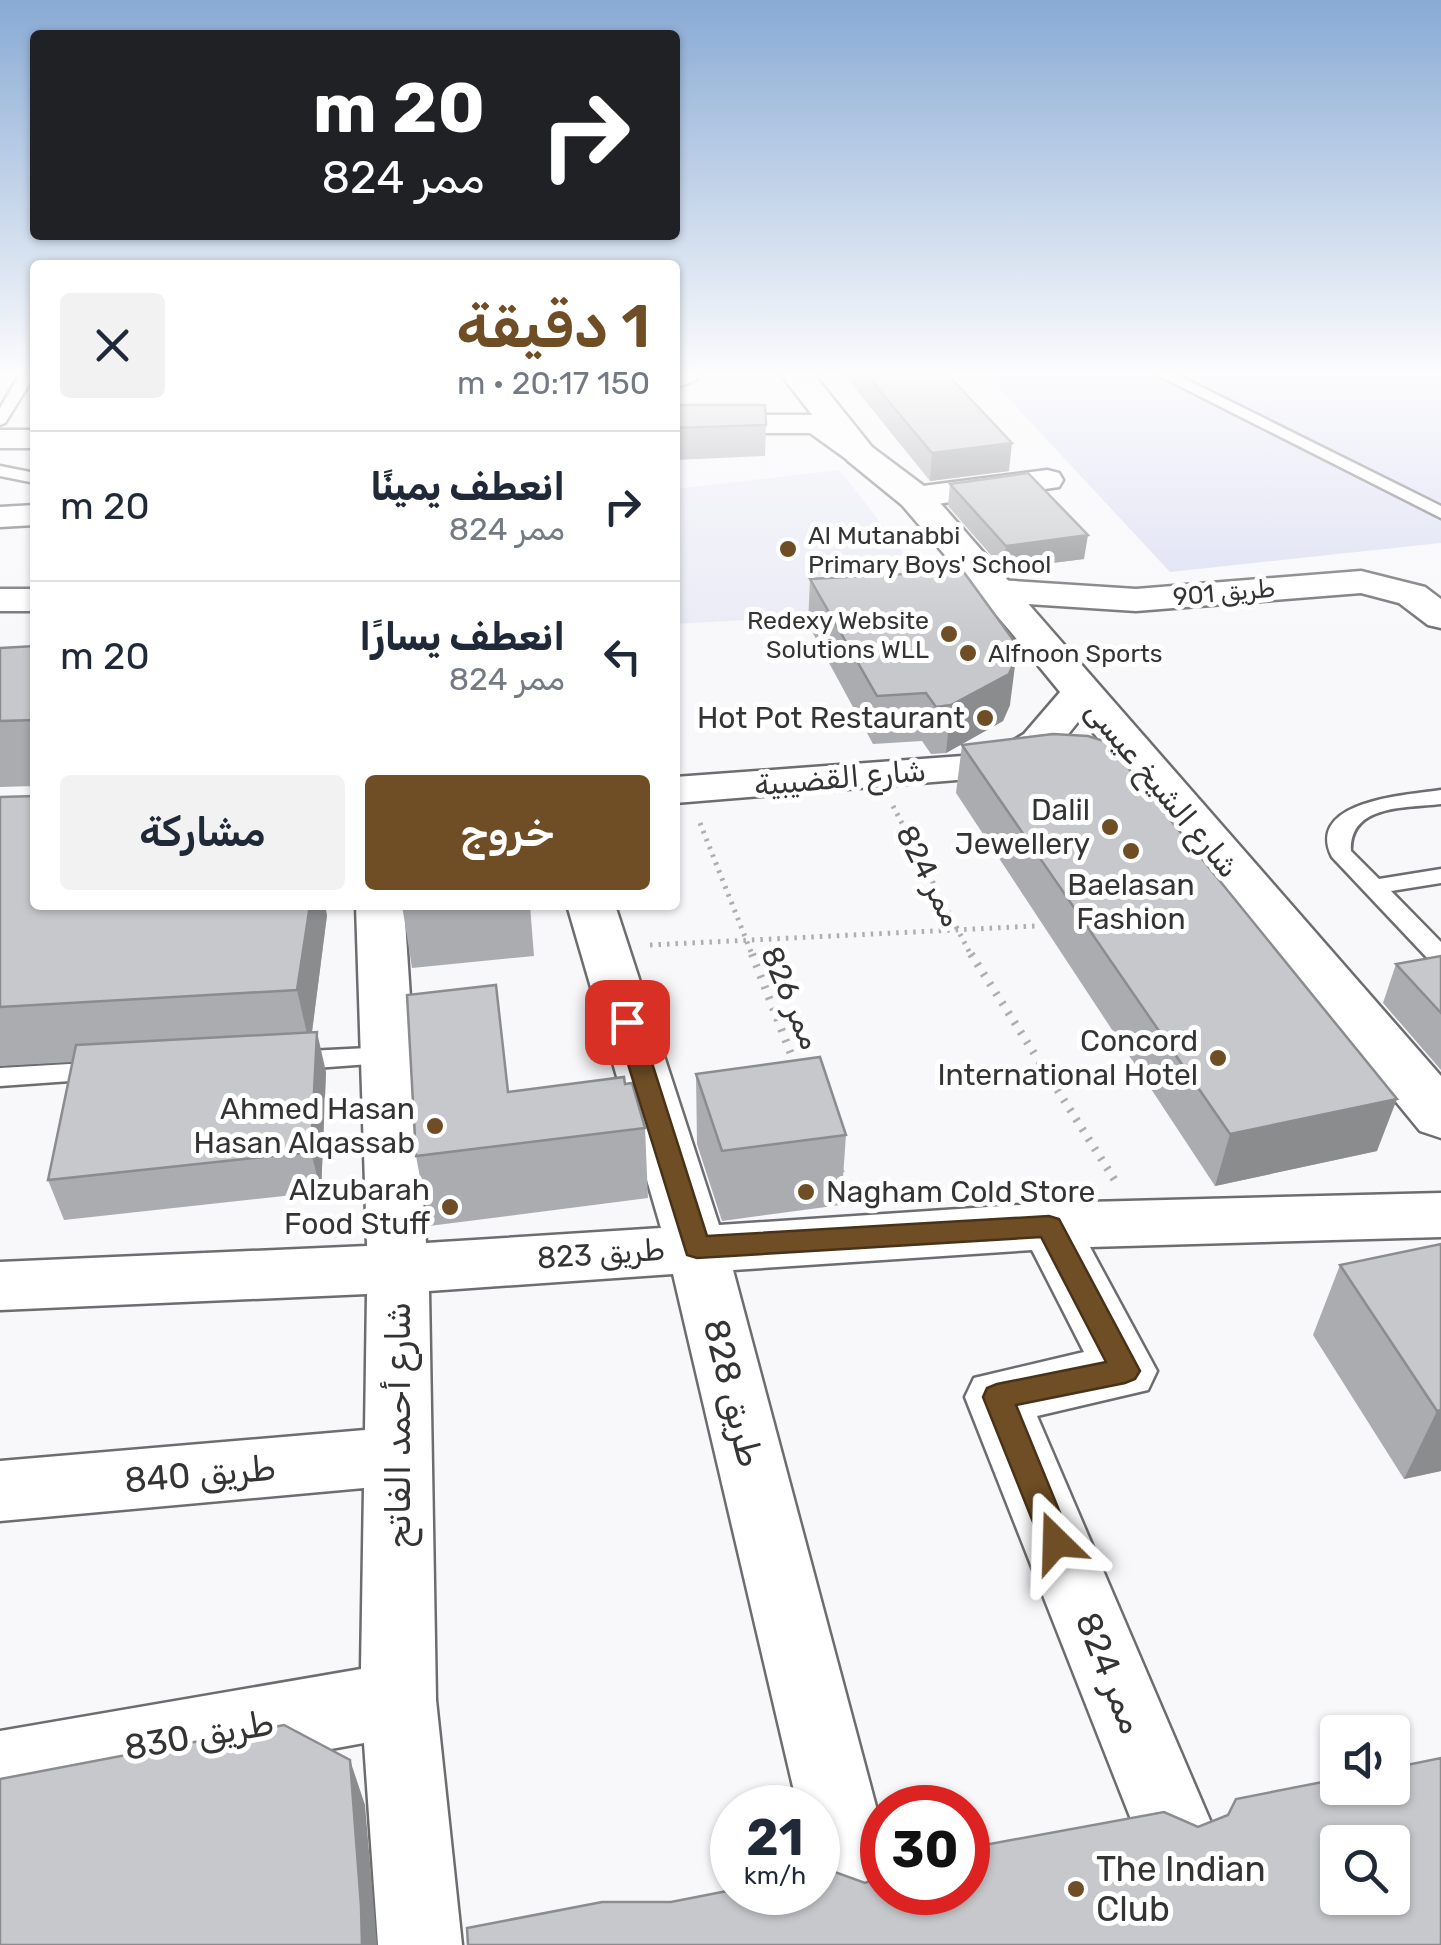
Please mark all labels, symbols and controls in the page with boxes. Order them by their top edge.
text: 20 m [313,67,485,150]
icon: right [520,70,650,200]
text: ممر 824 [321,151,485,204]
text: 1 دقيقة [456,291,650,362]
button: close [60,293,165,398]
text: 150 m · 20:17 [457,364,650,402]
text: انعطف يمينًا [370,464,565,510]
icon: right [595,479,650,534]
text: 20 m [60,483,150,529]
text: ممر 824 [449,510,565,548]
place label: Al Mutanabbi Primary Boys' School [808,521,1051,579]
marker: Al Mutanabbi Primary Boys' School [777,538,799,560]
street label: طريق 901 [1172,574,1276,612]
place label: Redexy Website Solutions WLL [747,606,929,664]
text: انعطف يسارًا [359,614,565,660]
marker: Redexy Website Solutions WLL [938,623,960,645]
icon: left [595,629,650,684]
text: 20 m [60,633,150,679]
place label: Alfnoon Sports [988,639,1162,668]
marker: Alfnoon Sports [957,642,979,664]
text: ممر 824 [449,660,565,698]
street label: شارع الشيخ عيسى [1075,693,1247,887]
place label: Hot Pot Restaurant [697,700,965,736]
marker: Hot Pot Restaurant [974,707,996,729]
street label: شارع القضيبية [753,753,928,805]
button: مشاركة [60,775,345,890]
button: خروج [365,775,650,890]
place label: Dalil Jewellery [955,792,1090,862]
marker: Dalil Jewellery [1099,816,1121,838]
street label: ممر 824 [888,819,970,933]
marker: Baelasan Fashion [1120,840,1142,862]
place label: Baelasan Fashion [1067,867,1195,937]
street label: ممر 826 [753,941,829,1055]
pin [585,980,670,1065]
icon: arrive [600,995,655,1050]
place label: Concord International Hotel [937,1023,1198,1093]
marker: Concord International Hotel [1207,1047,1229,1069]
place label: Ahmed Hasan Hasan Alqassab [194,1091,415,1161]
marker: Ahmed Hasan Hasan Alqassab [424,1115,446,1137]
place label: Alzubarah Food Stuff [284,1172,430,1242]
place label: Nagham Cold Store [826,1174,1095,1210]
marker: Nagham Cold Store [795,1181,817,1203]
marker: Alzubarah Food Stuff [439,1196,461,1218]
street label: طريق 823 [536,1232,666,1276]
street label: شارع أحمد الفاتح [377,1302,423,1548]
street label: طريق 828 [694,1315,772,1471]
street label: طريق 840 [123,1446,277,1502]
position arrow [1004,1490,1108,1594]
street label: ممر 824 [1067,1606,1153,1740]
street label: طريق 830 [121,1701,277,1769]
map controls [1320,1715,1410,1915]
button: sound [1320,1715,1410,1805]
speed limit sign: 30 [860,1785,990,1915]
text: 21 [746,1808,804,1868]
button: search [1320,1825,1410,1915]
place label: The Indian Club [1096,1848,1266,1930]
text: km/h [744,1861,806,1890]
marker: The Indian Club [1065,1878,1087,1900]

